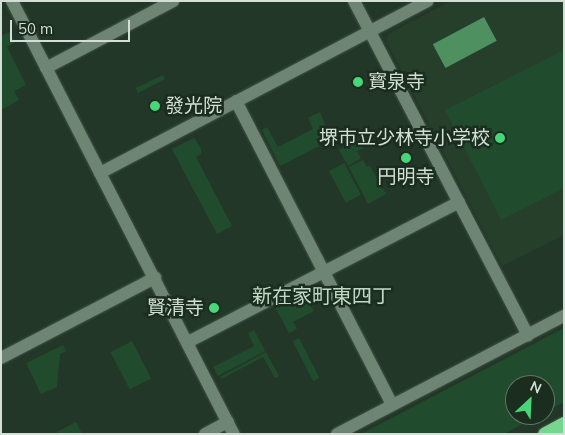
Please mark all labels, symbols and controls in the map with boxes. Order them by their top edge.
scale bar [12,10,132,42]
text: 50 m [18,19,53,38]
place label: 寳泉寺 [368,71,425,93]
marker: 寳泉寺 [352,76,364,88]
place label: 發光院 [165,95,222,117]
marker: 發光院 [149,100,161,112]
place label: 堺市立少林寺小学校 [319,127,490,149]
marker: 堺市立少林寺小学校 [494,132,506,144]
marker: 円明寺 [400,152,412,164]
place label: 円明寺 [378,166,434,188]
district label: 新在家町東四丁 [252,283,392,307]
place label: 賢清寺 [147,297,204,319]
marker: 賢清寺 [208,302,220,314]
north arrow [505,375,555,425]
text: N [527,377,545,398]

